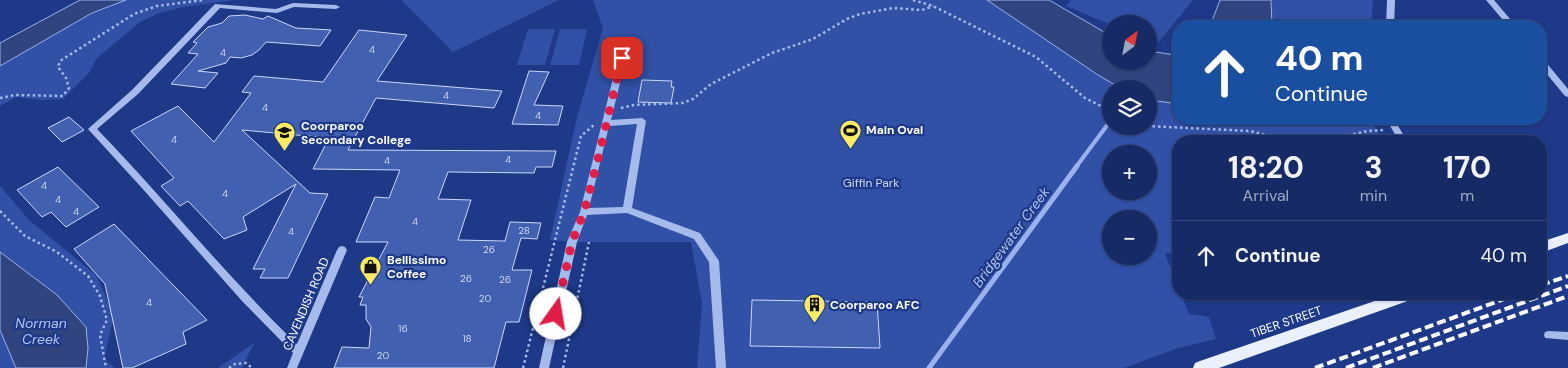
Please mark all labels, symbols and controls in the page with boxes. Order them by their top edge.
north arrow [1102,15,1158,70]
map controls [1102,15,1157,265]
text: 40 m [1275,35,1364,81]
pin [601,37,643,79]
icon: ahead [1192,40,1257,105]
house number: 4 [369,43,375,56]
icon: arrive [608,44,636,72]
house number: 4 [220,46,226,59]
text: Continue [1275,79,1368,108]
button: layers [1102,80,1157,135]
house number: 4 [443,89,449,102]
house number: 4 [262,101,268,114]
house number: 4 [535,109,541,122]
place label: Coorparoo Secondary College [301,118,411,148]
sports icon: Main Oval [838,118,862,149]
school or university icon: Coorparoo Secondary College [273,121,297,152]
place label: Main Oval [866,122,923,138]
house number: 4 [171,133,177,146]
button: + [1102,145,1157,200]
text: 18:20 [1228,148,1304,187]
text: 3 [1364,148,1382,187]
text: 170 [1443,148,1491,187]
house number: 4 [505,153,511,166]
house number: 4 [384,154,390,167]
park label: Giffin Park [843,175,899,191]
house number: 4 [41,179,47,192]
water label: Bridgewater Creek [968,183,1054,291]
text: Arrival [1243,185,1289,206]
text: min [1360,185,1387,206]
text: m [1460,185,1474,206]
house number: 4 [222,187,228,200]
house number: 4 [55,193,61,206]
house number: 4 [73,205,79,218]
button: − [1102,210,1157,265]
house number: 4 [412,215,418,228]
house number: 28 [518,224,530,237]
house number: 4 [288,225,294,238]
icon: ahead [1192,242,1220,270]
house number: 26 [483,243,495,256]
text: Continue [1235,243,1321,268]
text: 40 m [1480,243,1527,268]
place label: Bellissimo Coffee [387,252,446,282]
street label: CAVENDISH ROAD [279,255,333,353]
shop icon: Bellissimo Coffee [359,255,383,286]
house number: 26 [460,272,472,285]
house number: 26 [499,273,511,286]
position arrow [529,287,581,339]
house number: 20 [479,292,491,305]
building icon: Coorparoo AFC [802,293,826,324]
house number: 4 [146,296,152,309]
place label: Coorparoo AFC [830,297,920,313]
street label: TIBER STREET [1248,302,1324,342]
water label: Norman Creek [15,314,67,348]
house number: 16 [398,322,408,335]
house number: 18 [462,332,472,345]
house number: 20 [377,349,389,362]

